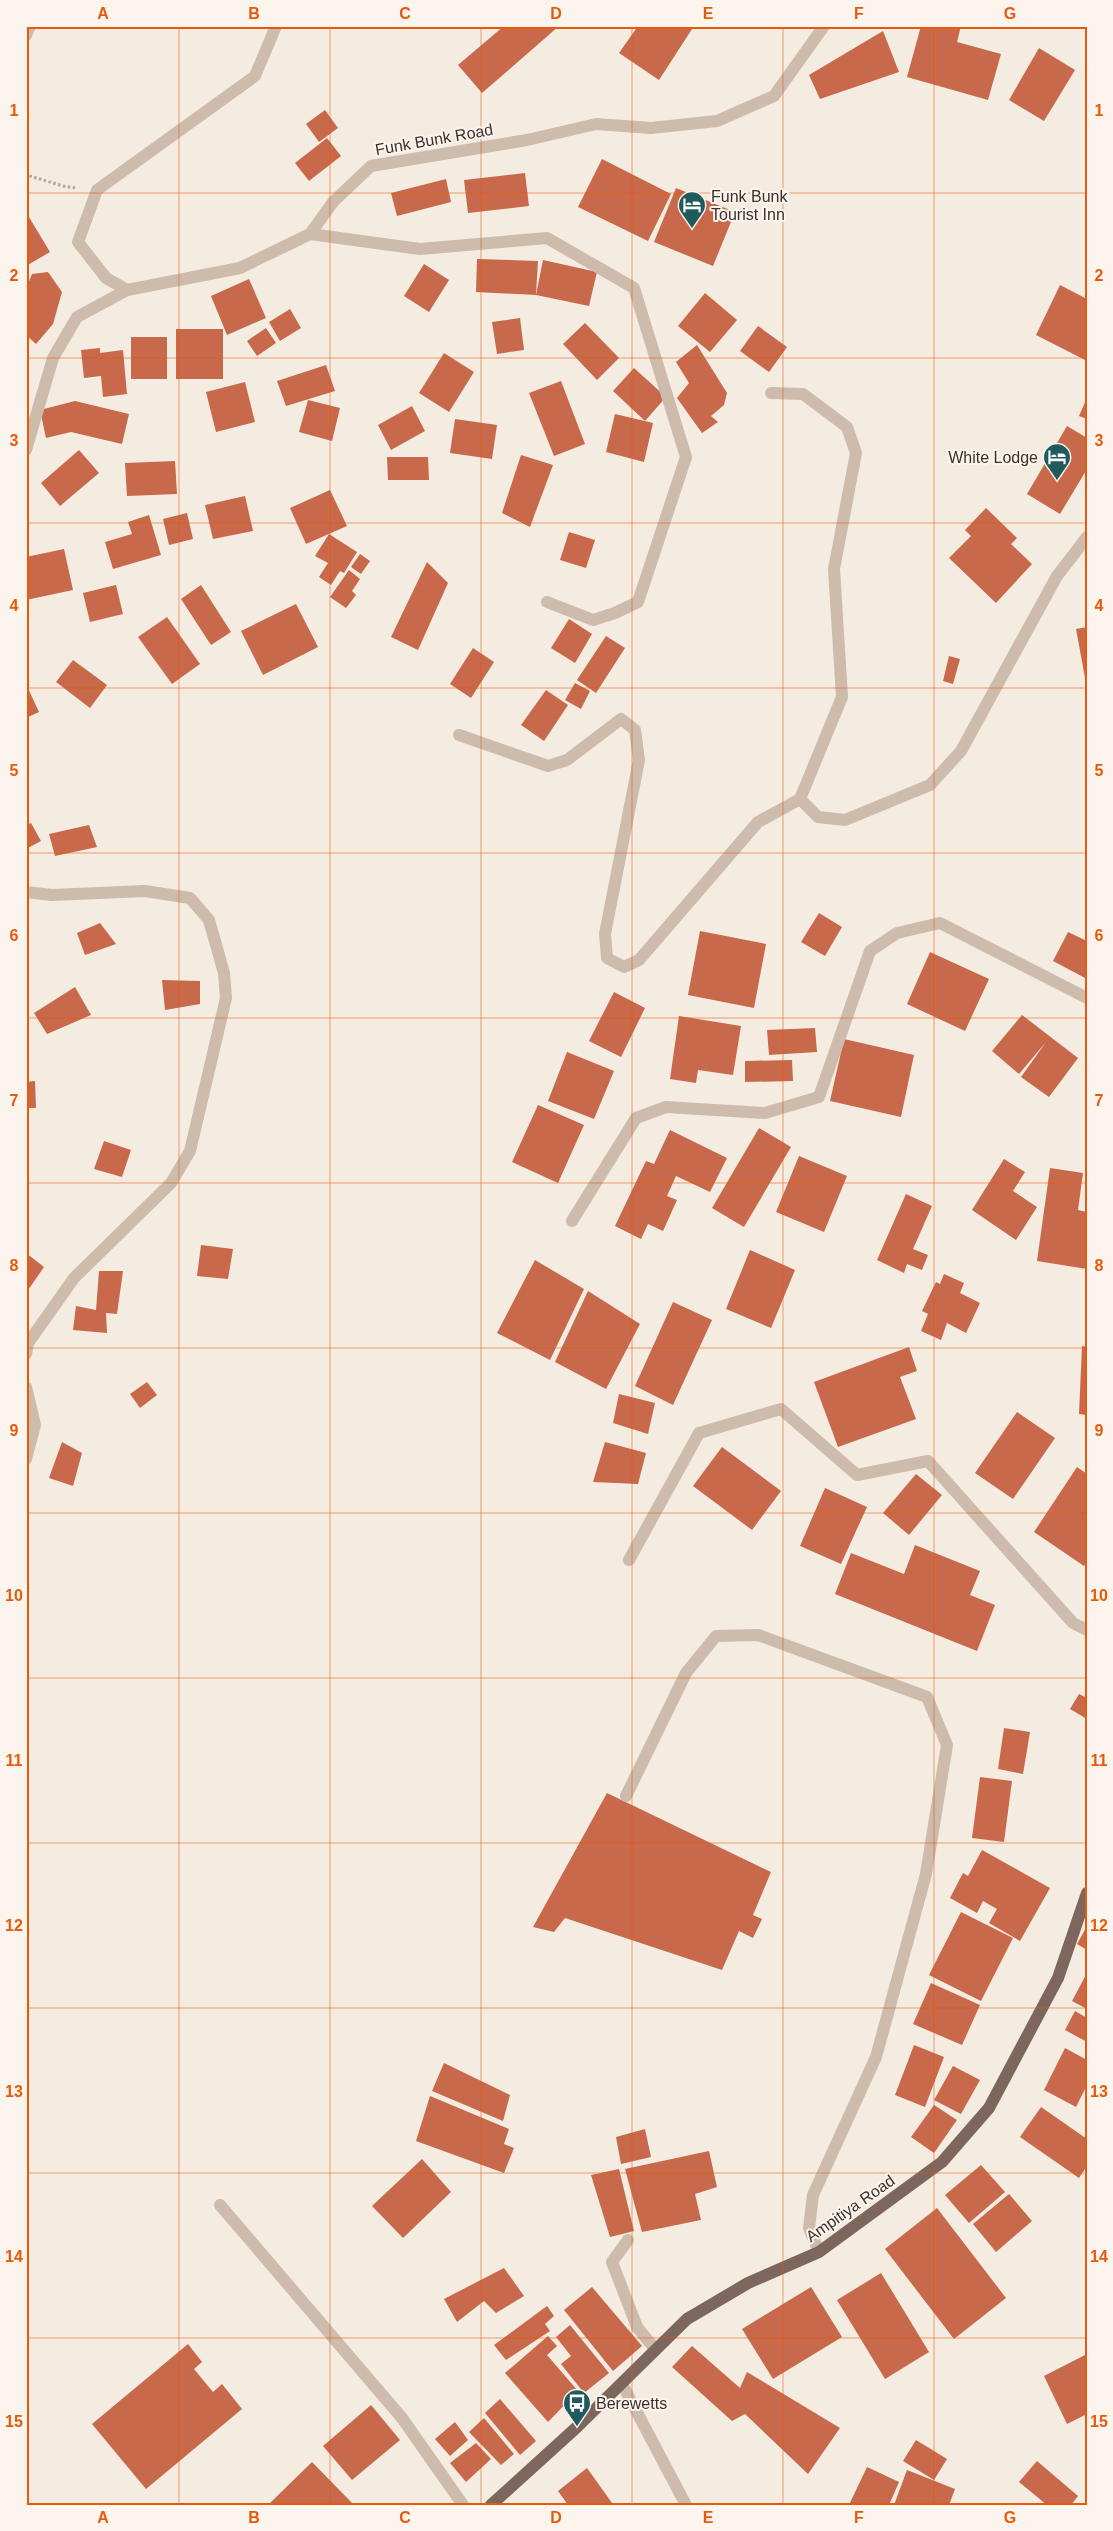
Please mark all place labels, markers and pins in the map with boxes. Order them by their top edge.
place label: Funk Bunk Tourist Inn [711,188,788,223]
hotel icon: Funk Bunk Tourist Inn [677,190,707,229]
hotel icon: White Lodge [1042,442,1072,481]
place label: White Lodge [948,449,1038,466]
bus stop icon: Berewetts [562,2388,592,2427]
place label: Berewetts [596,2395,667,2412]

